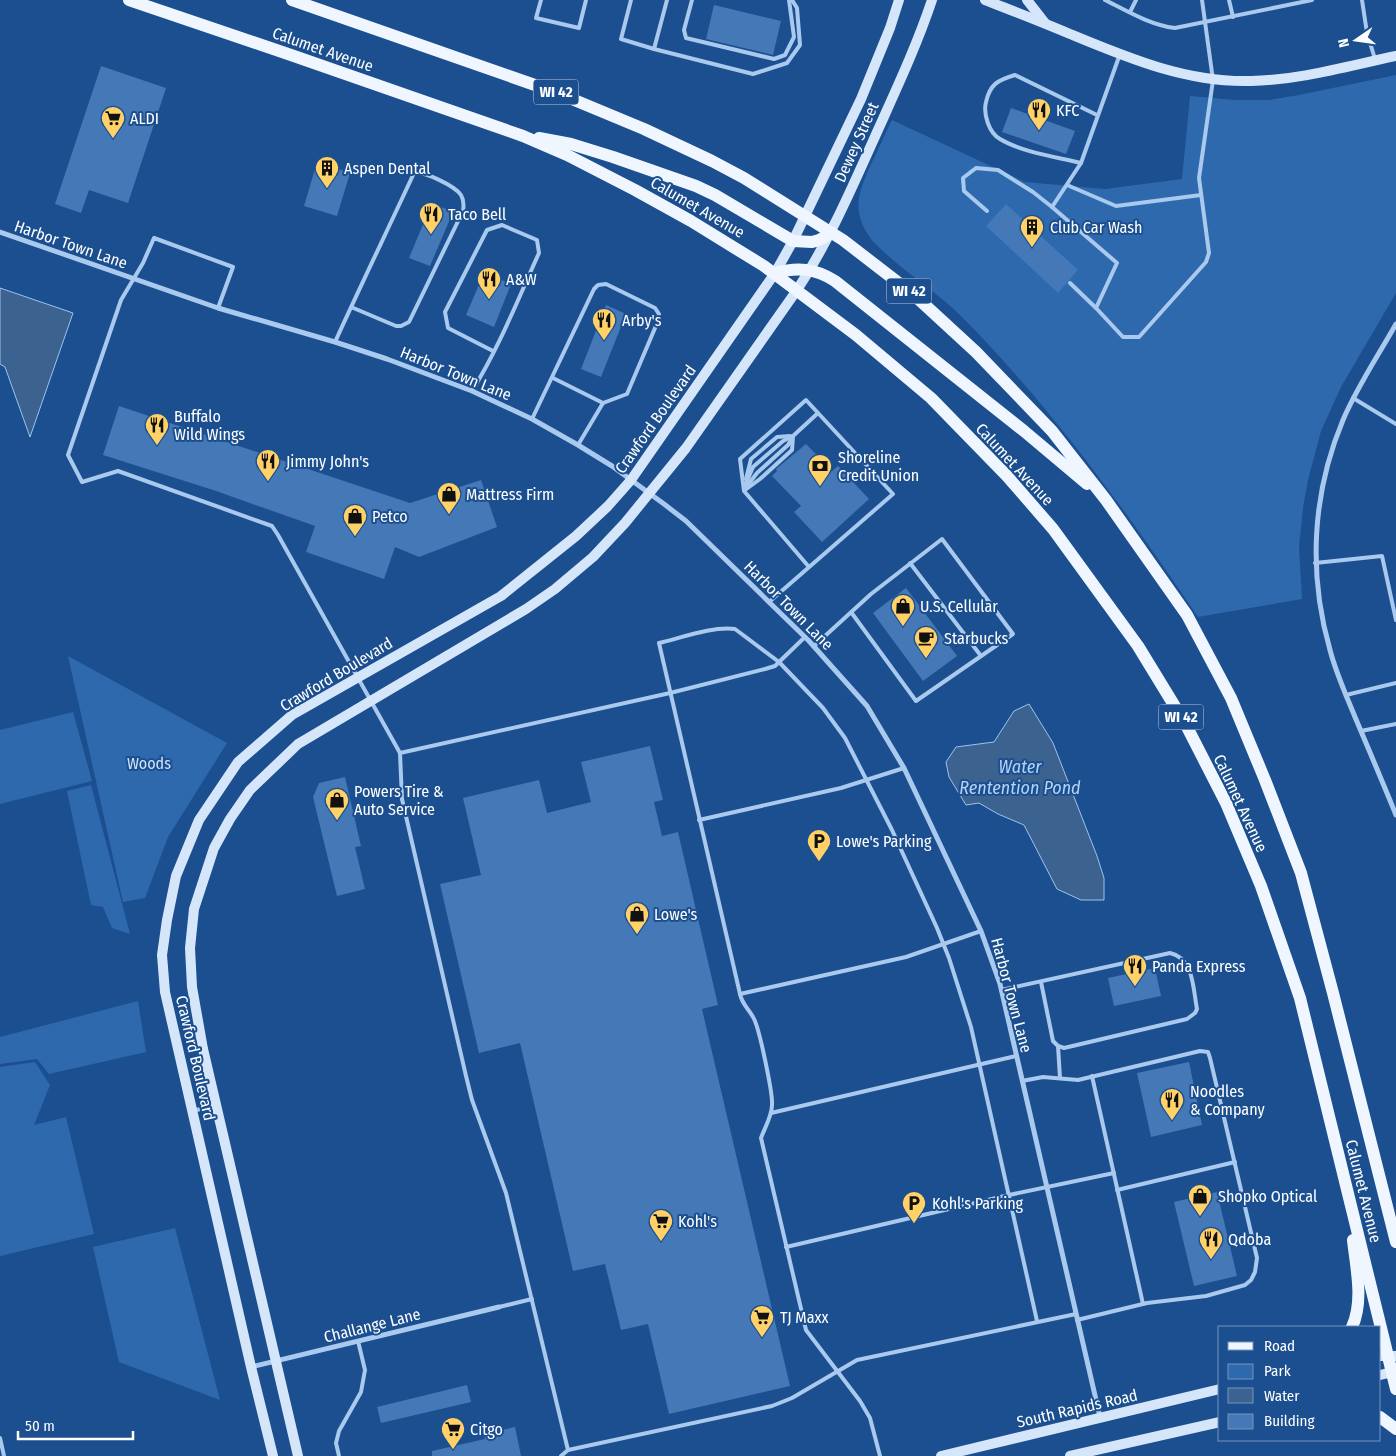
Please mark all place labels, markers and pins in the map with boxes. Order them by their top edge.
restaurant icon: KFC [1026,97,1052,131]
place label: KFC [1056,101,1079,120]
supermarket icon: ALDI [100,105,126,139]
place label: ALDI [130,109,159,128]
building icon: Aspen Dental [314,155,340,189]
place label: Aspen Dental [344,159,431,178]
restaurant icon: Taco Bell [418,201,444,235]
place label: Taco Bell [448,205,506,224]
building icon: Club Car Wash [1019,214,1045,248]
place label: Club Car Wash [1050,218,1142,237]
restaurant icon: A&W [476,266,502,300]
place label: A&W [506,270,537,289]
restaurant icon: Arby's [591,307,617,341]
place label: Arby's [622,311,662,330]
place label: Buffalo Wild Wings [174,407,245,444]
restaurant icon: Buffalo Wild Wings [144,412,170,446]
restaurant icon: Jimmy John's [255,448,281,482]
place label: Shoreline Credit Union [838,448,919,485]
place label: Jimmy John's [286,452,369,471]
bank icon: Shoreline Credit Union [807,453,833,487]
shop icon: Mattress Firm [436,481,462,515]
place label: Mattress Firm [466,485,554,504]
shop icon: Petco [342,503,368,537]
place label: Petco [372,507,408,526]
shop icon: U.S. Cellular [890,593,916,627]
place label: U.S. Cellular [920,597,998,616]
cafe icon: Starbucks [913,625,939,659]
place label: Starbucks [944,629,1009,648]
place label: Powers Tire & Auto Service [354,782,444,819]
shop icon: Powers Tire & Auto Service [324,787,350,821]
parking icon: Lowe's Parking [806,828,832,862]
place label: Lowe's Parking [836,832,932,851]
shop icon: Lowe's [624,901,650,935]
place label: Lowe's [654,905,697,924]
restaurant icon: Panda Express [1122,953,1148,987]
place label: Panda Express [1152,957,1246,976]
place label: Noodles & Company [1190,1082,1265,1119]
restaurant icon: Noodles & Company [1159,1087,1185,1121]
shop icon: Shopko Optical [1187,1183,1213,1217]
place label: Shopko Optical [1218,1187,1317,1206]
parking icon: Kohl's Parking [901,1190,927,1224]
place label: Kohl's Parking [932,1194,1024,1213]
supermarket icon: Kohl's [648,1208,674,1242]
place label: Kohl's [678,1212,717,1231]
restaurant icon: Qdoba [1198,1226,1224,1260]
place label: Qdoba [1228,1230,1271,1249]
supermarket icon: TJ Maxx [749,1304,775,1338]
place label: TJ Maxx [780,1308,829,1327]
supermarket icon: Citgo [440,1416,466,1450]
place label: Citgo [470,1420,503,1439]

